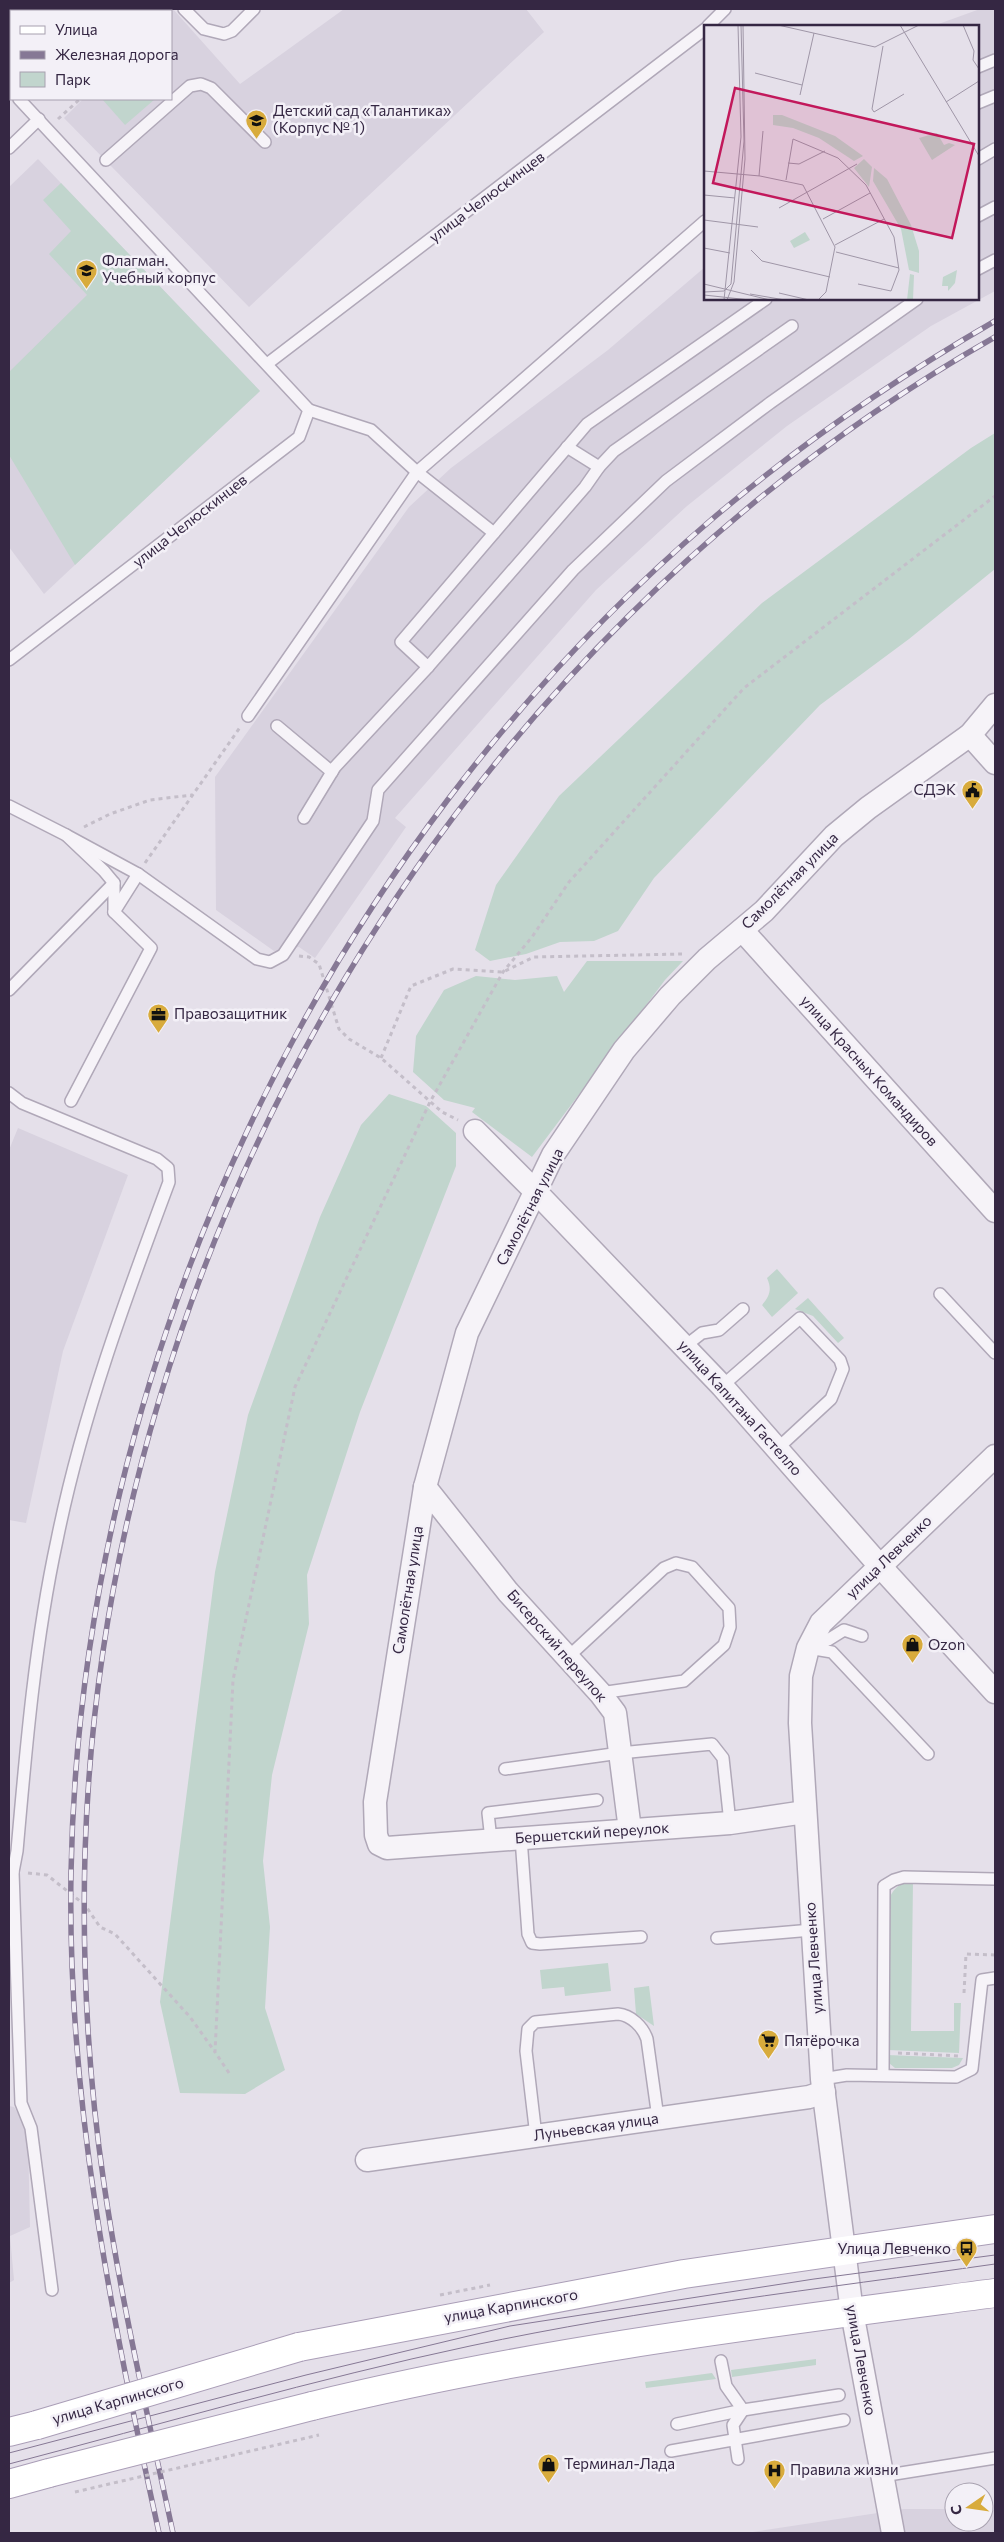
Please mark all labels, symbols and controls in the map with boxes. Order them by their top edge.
legend [10,10,172,100]
text: Улица [55,20,97,38]
inset map [704,25,979,300]
text: Железная дорога [55,45,179,63]
text: Парк [55,70,91,88]
place label: Детский сад «Талантика» (Корпус № 1) [273,101,452,136]
school or university icon: Детский сад «Талантика» (Корпус № 1) [245,108,269,139]
street label: улица Челюскинцев [425,147,548,246]
place label: Флагман. Учебный корпус [102,251,216,286]
school or university icon: Флагман. Учебный корпус [74,258,98,289]
street label: улица Челюскинцев [129,470,250,570]
public building icon: СДЭК [960,778,984,809]
place label: СДЭК [914,780,956,798]
street label: Самолётная улица [737,828,841,932]
street label: улица Красных Командиров [797,991,942,1149]
office icon: Правозащитник [146,1002,170,1033]
place label: Правозащитник [174,1004,287,1022]
street label: Самолётная улица [492,1145,566,1268]
street label: улица Капитана Гастелло [675,1336,806,1479]
street label: улица Левченко [842,1511,935,1602]
street label: Самолётная улица [388,1525,426,1655]
street label: Бисерский переулок [504,1585,612,1705]
shop icon: Ozon [900,1633,924,1664]
place label: Ozon [928,1635,965,1653]
street label: Бершетский переулок [514,1818,670,1846]
street label: улица Левченко [800,1901,826,2015]
supermarket icon: Пятёрочка [756,2029,780,2060]
place label: Пятёрочка [784,2031,859,2049]
street label: Луньевская улица [532,2108,660,2144]
bus stop icon: Улица Левченко [955,2237,979,2268]
place label: Улица Левченко [837,2239,951,2257]
street label: улица Карпинского [442,2284,579,2326]
street label: улица Левченко [843,2303,881,2417]
street label: улица Карпинского [50,2373,185,2427]
shop icon: Терминал-Лада [536,2452,560,2483]
place label: Терминал-Лада [564,2454,675,2472]
hospital icon: Правила жизни [762,2458,786,2489]
place label: Правила жизни [790,2460,899,2478]
north arrow [944,2482,994,2532]
text: С [946,2503,965,2517]

